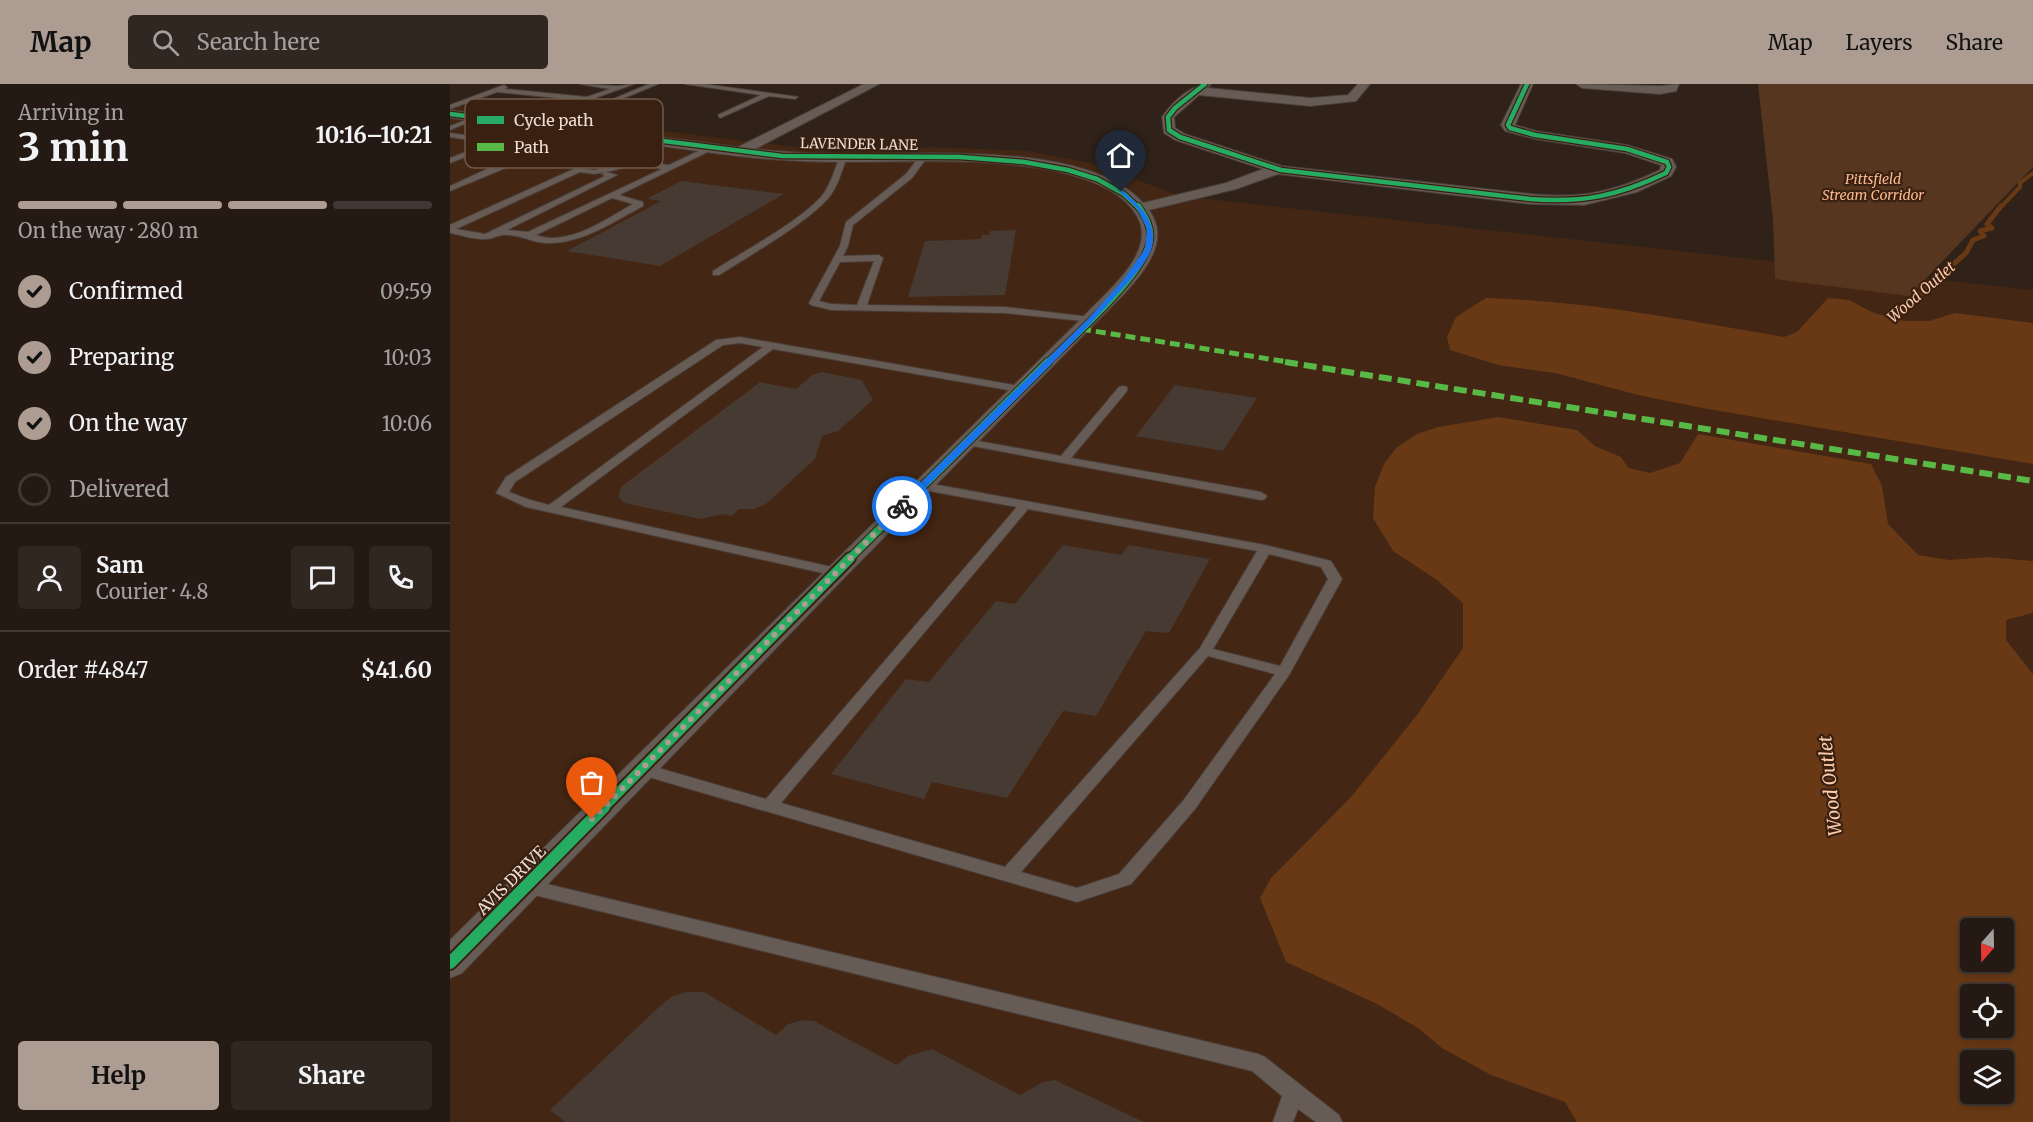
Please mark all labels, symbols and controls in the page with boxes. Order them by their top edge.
search box [128,15,548,69]
text: Map [30,24,92,60]
icon: search [149,26,182,59]
text: Search here [197,28,320,56]
text: Map [1768,29,1813,56]
text: Layers [1846,29,1913,56]
text: Share [1946,29,2003,56]
legend [465,99,663,168]
text: Arriving in [18,100,124,125]
text: Cycle path [514,110,594,130]
text: 10:16–10:21 [315,121,432,149]
text: 3 min [18,123,128,172]
pin [1095,130,1146,192]
street label: LAVENDER LANE [800,134,918,154]
text: Path [514,137,550,157]
icon: home [1104,139,1137,172]
park label: Pittsfield Stream Corridor [1822,170,1924,204]
text: On the way · 280 m [18,218,198,243]
water label: Wood Outlet [1883,257,1959,327]
icon: check [18,275,51,308]
text: Confirmed [69,277,183,305]
text: 09:59 [380,279,432,304]
icon: check [18,341,51,374]
text: Preparing [69,343,174,371]
text: 10:03 [383,345,432,370]
icon: check [18,407,51,440]
text: On the way [69,409,187,437]
text: 10:06 [382,411,432,436]
text: Delivered [69,475,169,503]
courier [872,476,932,536]
icon: bike [886,490,919,523]
button: person [18,546,81,609]
button: chat [291,546,354,609]
button: phone [369,546,432,609]
text: Sam [96,551,144,579]
text: Courier · 4.8 [96,579,208,604]
text: Order #4847 [18,656,148,684]
text: $41.60 [361,656,432,684]
water label: Wood Outlet [1813,734,1847,837]
pin [566,757,617,819]
icon: bag [575,766,608,799]
street label: AVIS DRIVE [472,841,550,919]
north arrow [1960,918,2014,972]
map controls [1960,918,2014,1104]
button: locate [1960,984,2014,1038]
button: Help [18,1041,219,1110]
button: Share [231,1041,432,1110]
button: layers [1960,1050,2014,1104]

